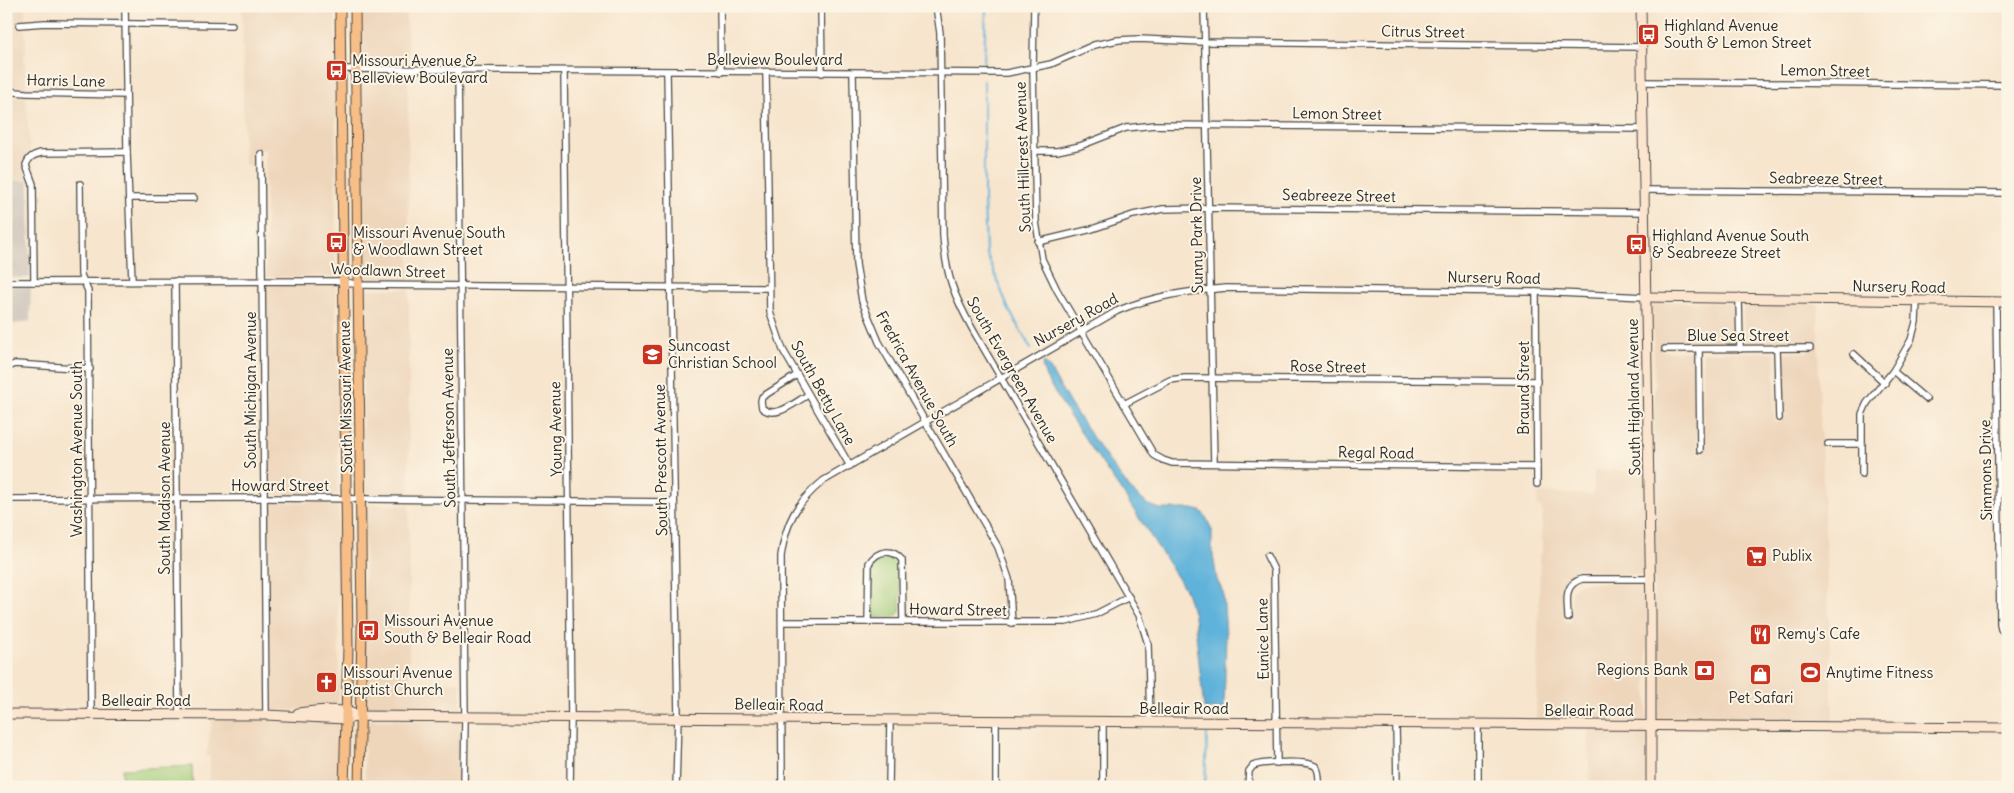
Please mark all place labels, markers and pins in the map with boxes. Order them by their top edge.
place label: Highland Avenue South & Lemon Street [1664,16,1812,52]
bus stop icon: Highland Avenue South & Lemon Street [1636,23,1660,47]
place label: Missouri Avenue & Belleview Boulevard [352,51,488,87]
bus stop icon: Missouri Avenue & Belleview Boulevard [324,58,348,82]
place label: Missouri Avenue South & Woodlawn Street [353,223,506,259]
place label: Highland Avenue South & Seabreeze Street [1652,226,1810,262]
bus stop icon: Missouri Avenue South & Woodlawn Street [325,230,349,254]
bus stop icon: Highland Avenue South & Seabreeze Street [1624,233,1648,257]
place label: Suncoast Christian School [668,336,777,372]
school or university icon: Suncoast Christian School [640,343,664,367]
supermarket icon: Publix [1744,544,1768,568]
place label: Publix [1772,546,1813,565]
place label: Missouri Avenue South & Belleair Road [384,611,532,647]
bus stop icon: Missouri Avenue South & Belleair Road [356,618,380,642]
restaurant icon: Remy's Cafe [1749,622,1773,646]
place label: Remy's Cafe [1777,624,1860,643]
bank icon: Regions Bank [1692,658,1716,682]
place label: Regions Bank [1597,660,1688,679]
sports icon: Anytime Fitness [1798,661,1822,685]
place label: Missouri Avenue Baptist Church [343,663,453,699]
shop icon: Pet Safari [1749,663,1773,687]
place label: Anytime Fitness [1826,663,1933,682]
church icon: Missouri Avenue Baptist Church [315,670,339,694]
place label: Pet Safari [1729,688,1793,707]

